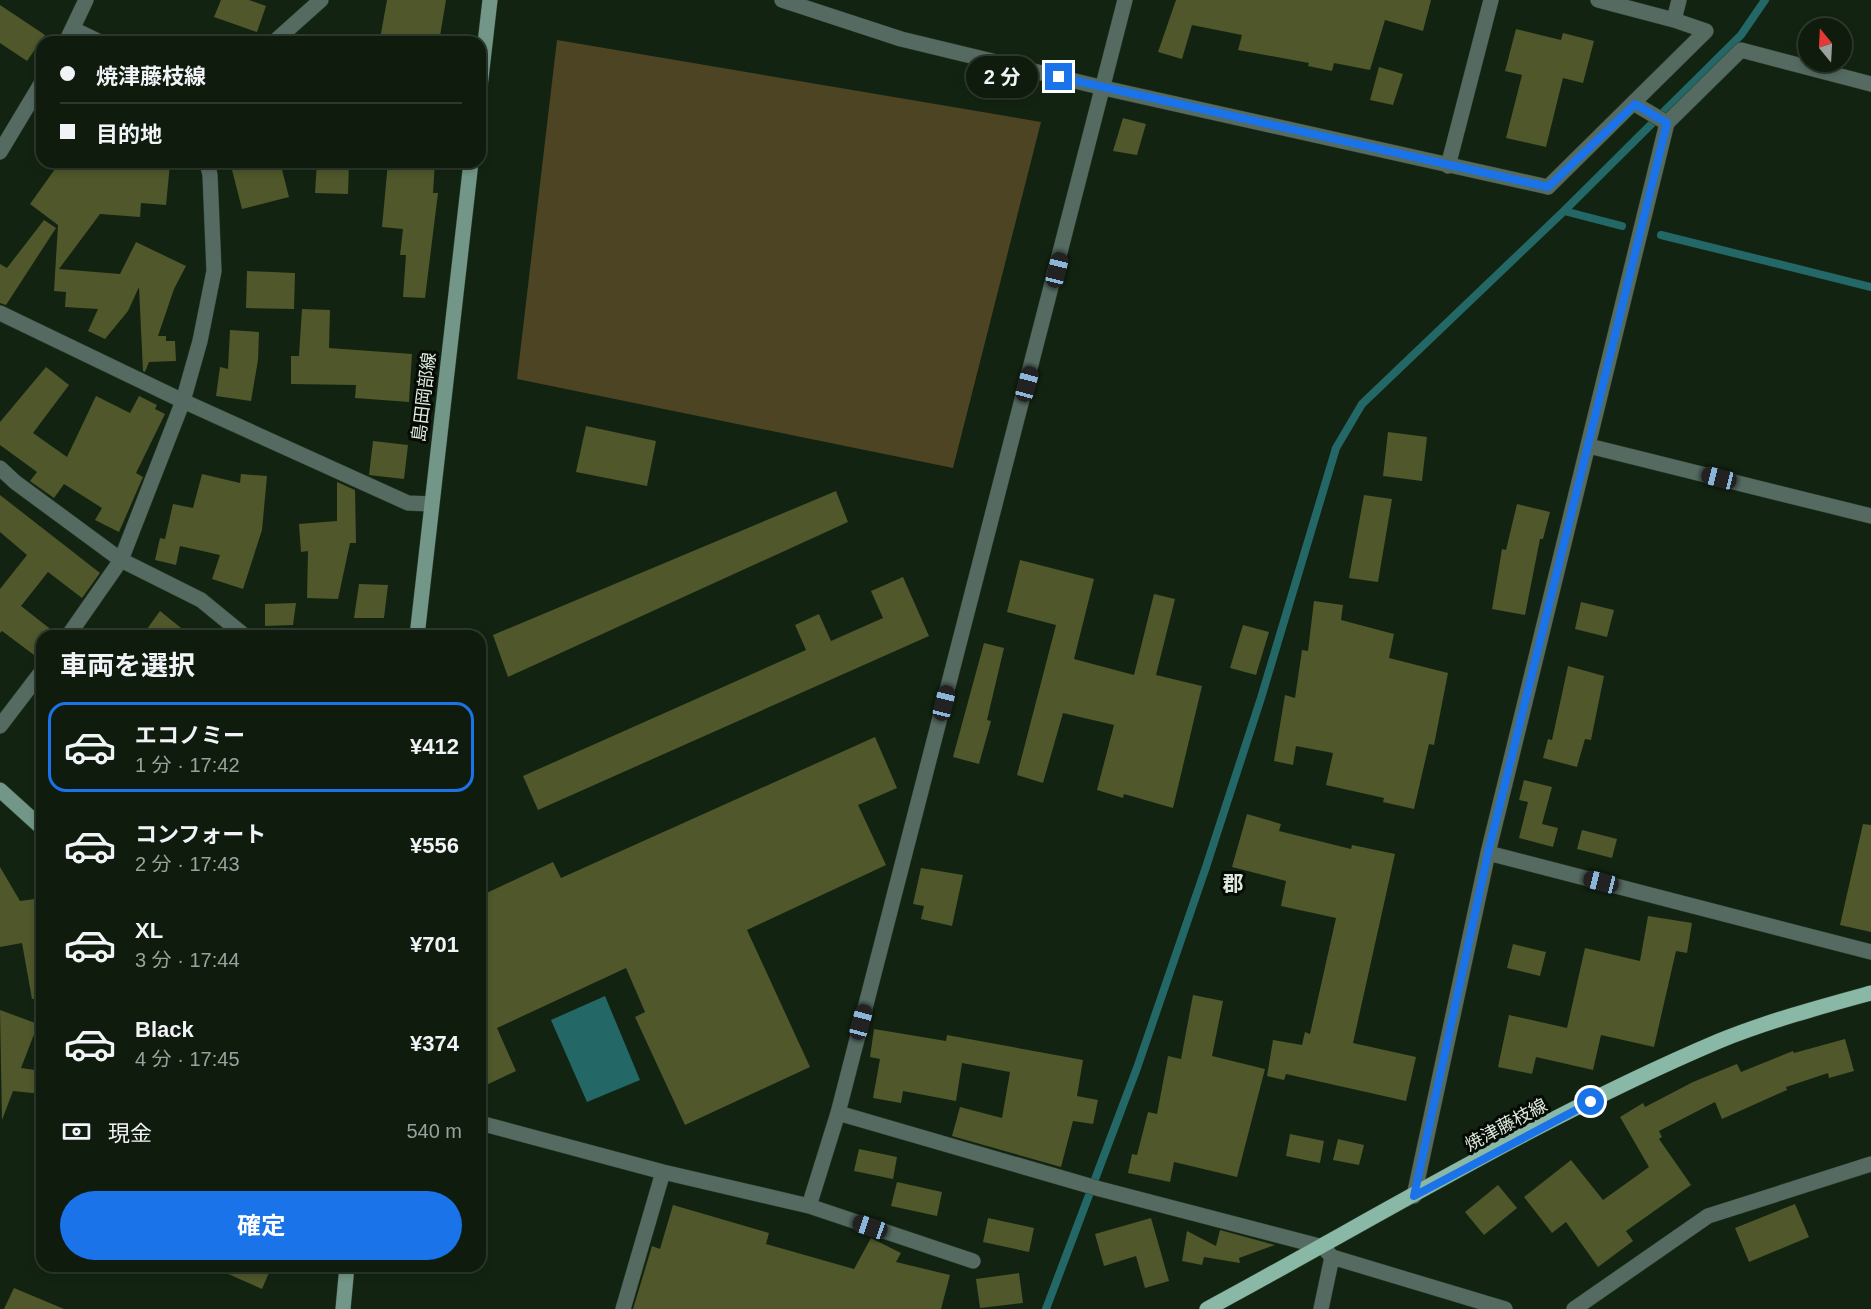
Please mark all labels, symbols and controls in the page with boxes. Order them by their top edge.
north arrow [1798,18,1852,72]
map controls [1798,18,1852,72]
callout: 2 分 [966,56,1038,98]
route end [1045,63,1072,90]
text: 焼津藤枝線 [96,64,206,89]
text: 2 分 [984,66,1020,88]
text: 目的地 [96,122,162,147]
car [1044,250,1070,290]
street label: 島田岡部線 [409,351,439,443]
car [1014,364,1040,404]
car [1699,465,1739,491]
text: 車両を選択 [60,651,195,681]
car [931,683,957,723]
icon: car [63,720,117,774]
text: エコノミー [135,723,245,748]
text: ¥412 [410,734,459,759]
text: 1 分 · 17:42 [135,754,240,776]
icon: car [63,819,117,873]
text: コンフォート [135,822,266,847]
text: ¥556 [410,833,459,858]
text: 2 分 · 17:43 [135,853,240,875]
car [1581,869,1621,895]
district label: 郡 [1223,872,1244,895]
icon: car [63,918,117,972]
text: XL [135,918,163,943]
text: ¥701 [410,932,459,957]
text: 3 分 · 17:44 [135,949,240,971]
car [848,1002,874,1042]
icon: car [63,1017,117,1071]
text: Black [135,1017,194,1042]
text: ¥374 [410,1031,459,1056]
text: 4 分 · 17:45 [135,1048,240,1070]
route start [1577,1088,1604,1115]
street label: 焼津藤枝線 [1462,1095,1550,1155]
icon: cash [60,1115,93,1148]
text: 540 m [406,1120,462,1142]
text: 現金 [108,1121,152,1146]
button: 確定 [60,1191,462,1260]
car [850,1213,890,1241]

